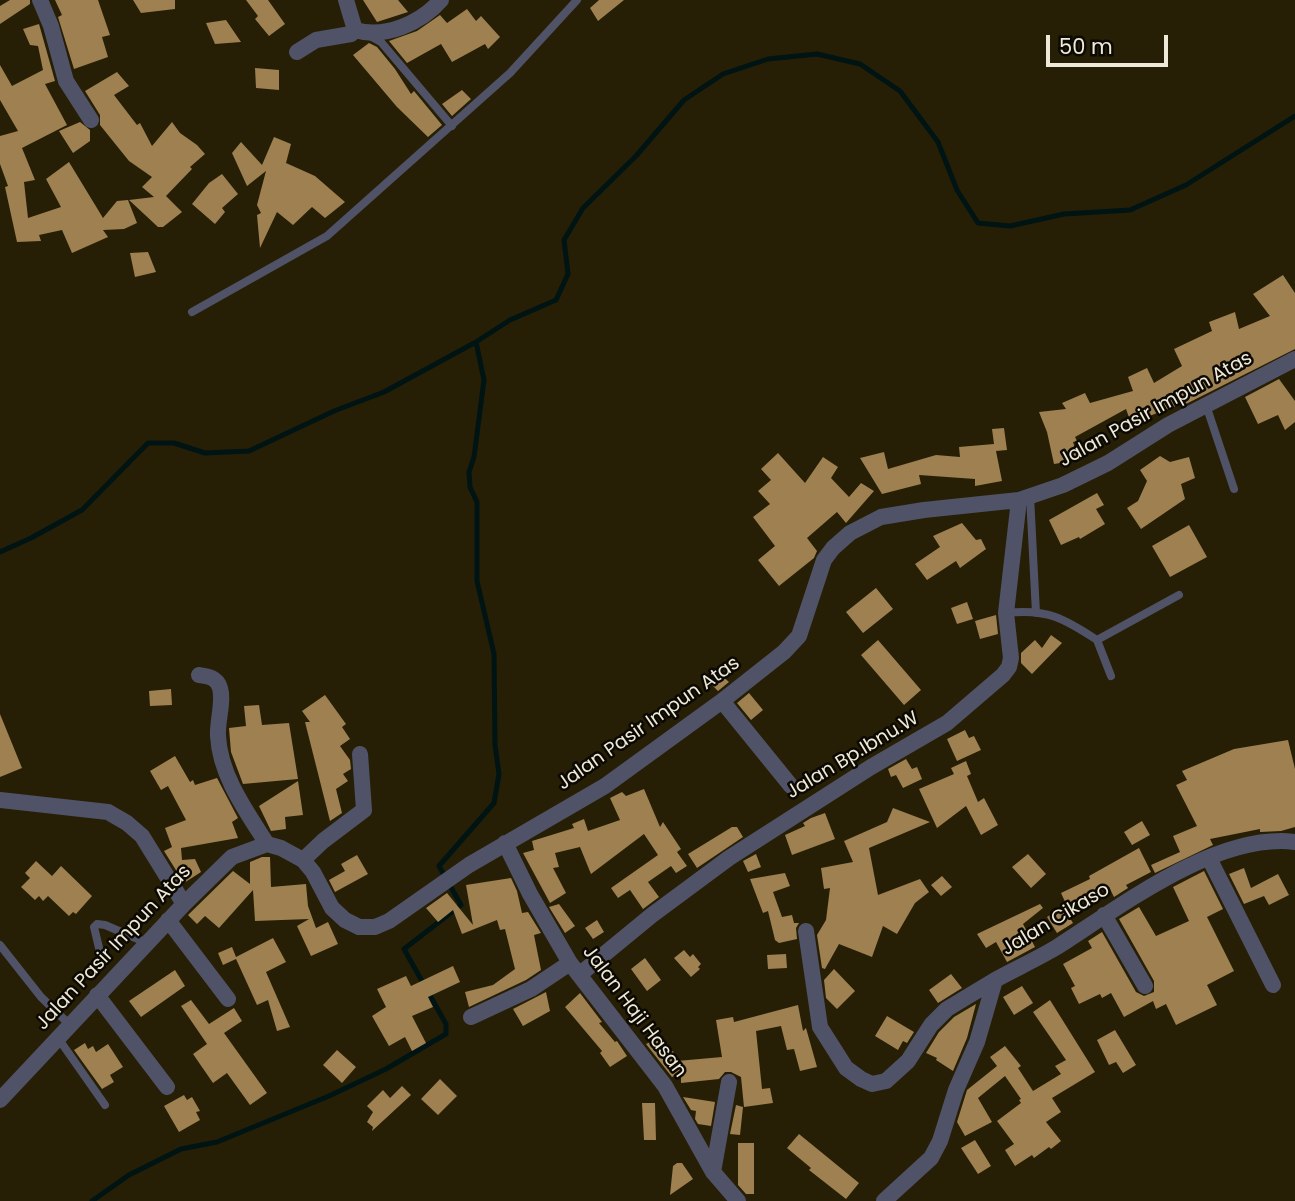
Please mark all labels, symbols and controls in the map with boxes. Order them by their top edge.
scale bar [1050,21,1172,65]
text: 50 m [1059,32,1113,61]
street label: Jalan Pasir Impun Atas [1055,347,1257,473]
street label: Jalan Pasir Impun Atas [553,652,745,796]
street label: Jalan Bp.Ibnu.W [783,707,923,805]
street label: Jalan Pasir Impun Atas [32,861,196,1035]
street label: Jalan Cikaso [998,879,1114,961]
street label: Jalan Haji Hasan [577,942,691,1082]

